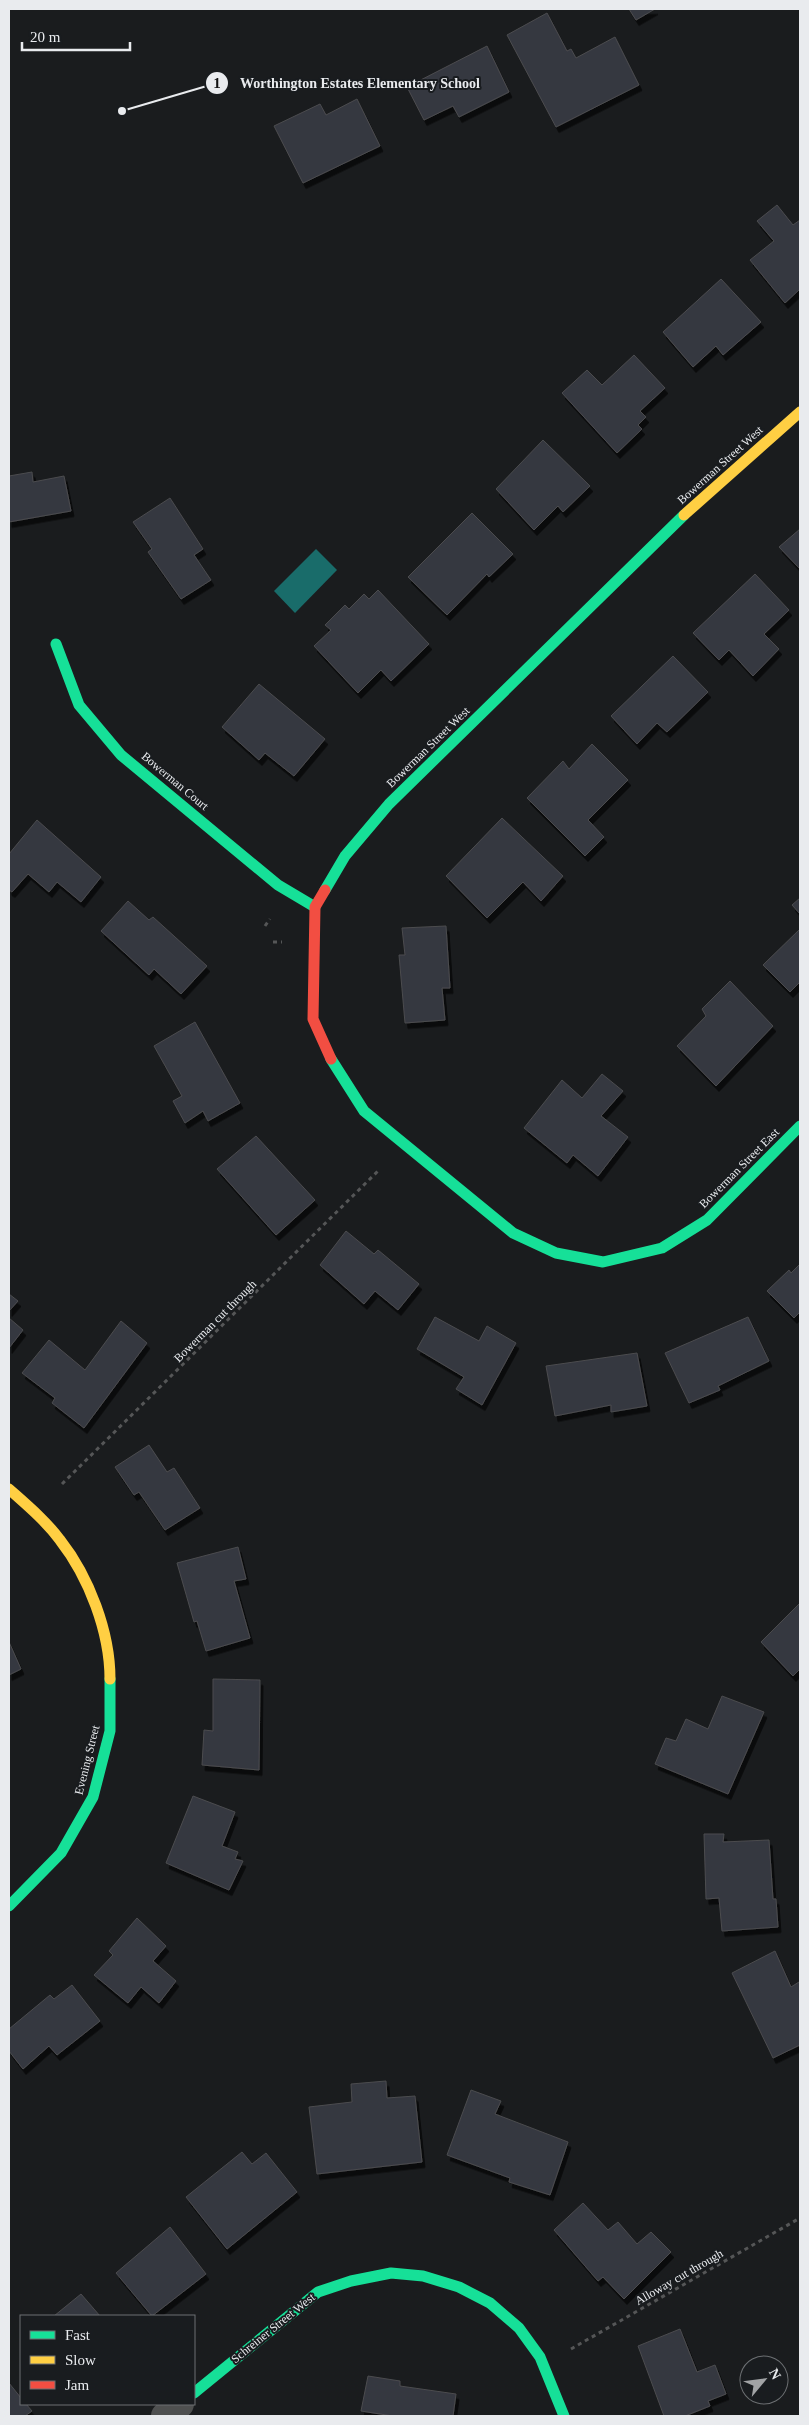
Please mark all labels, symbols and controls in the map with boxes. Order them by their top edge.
scale bar [22,20,130,52]
text: 20 m [30,29,61,45]
callout: Worthington Estates Elementary School [205,69,489,98]
text: 1 [213,75,221,91]
text: Worthington Estates Elementary School [240,76,480,91]
street label: Bowerman Street West [674,423,766,507]
street label: Bowerman Street West [384,703,473,790]
street label: Bowerman Court [139,749,212,813]
street label: Bowerman Street East [696,1125,782,1211]
street label: Bowerman cut through [171,1277,259,1365]
street label: Evening Street [72,1723,103,1796]
street label: Alloway cut through [632,2246,726,2308]
street label: Schreiner Street West [228,2290,318,2366]
legend [20,2315,195,2405]
text: Fast [65,2327,91,2343]
text: Slow [65,2352,96,2368]
north arrow [739,2355,789,2405]
text: N [766,2366,784,2382]
text: Jam [65,2377,89,2393]

